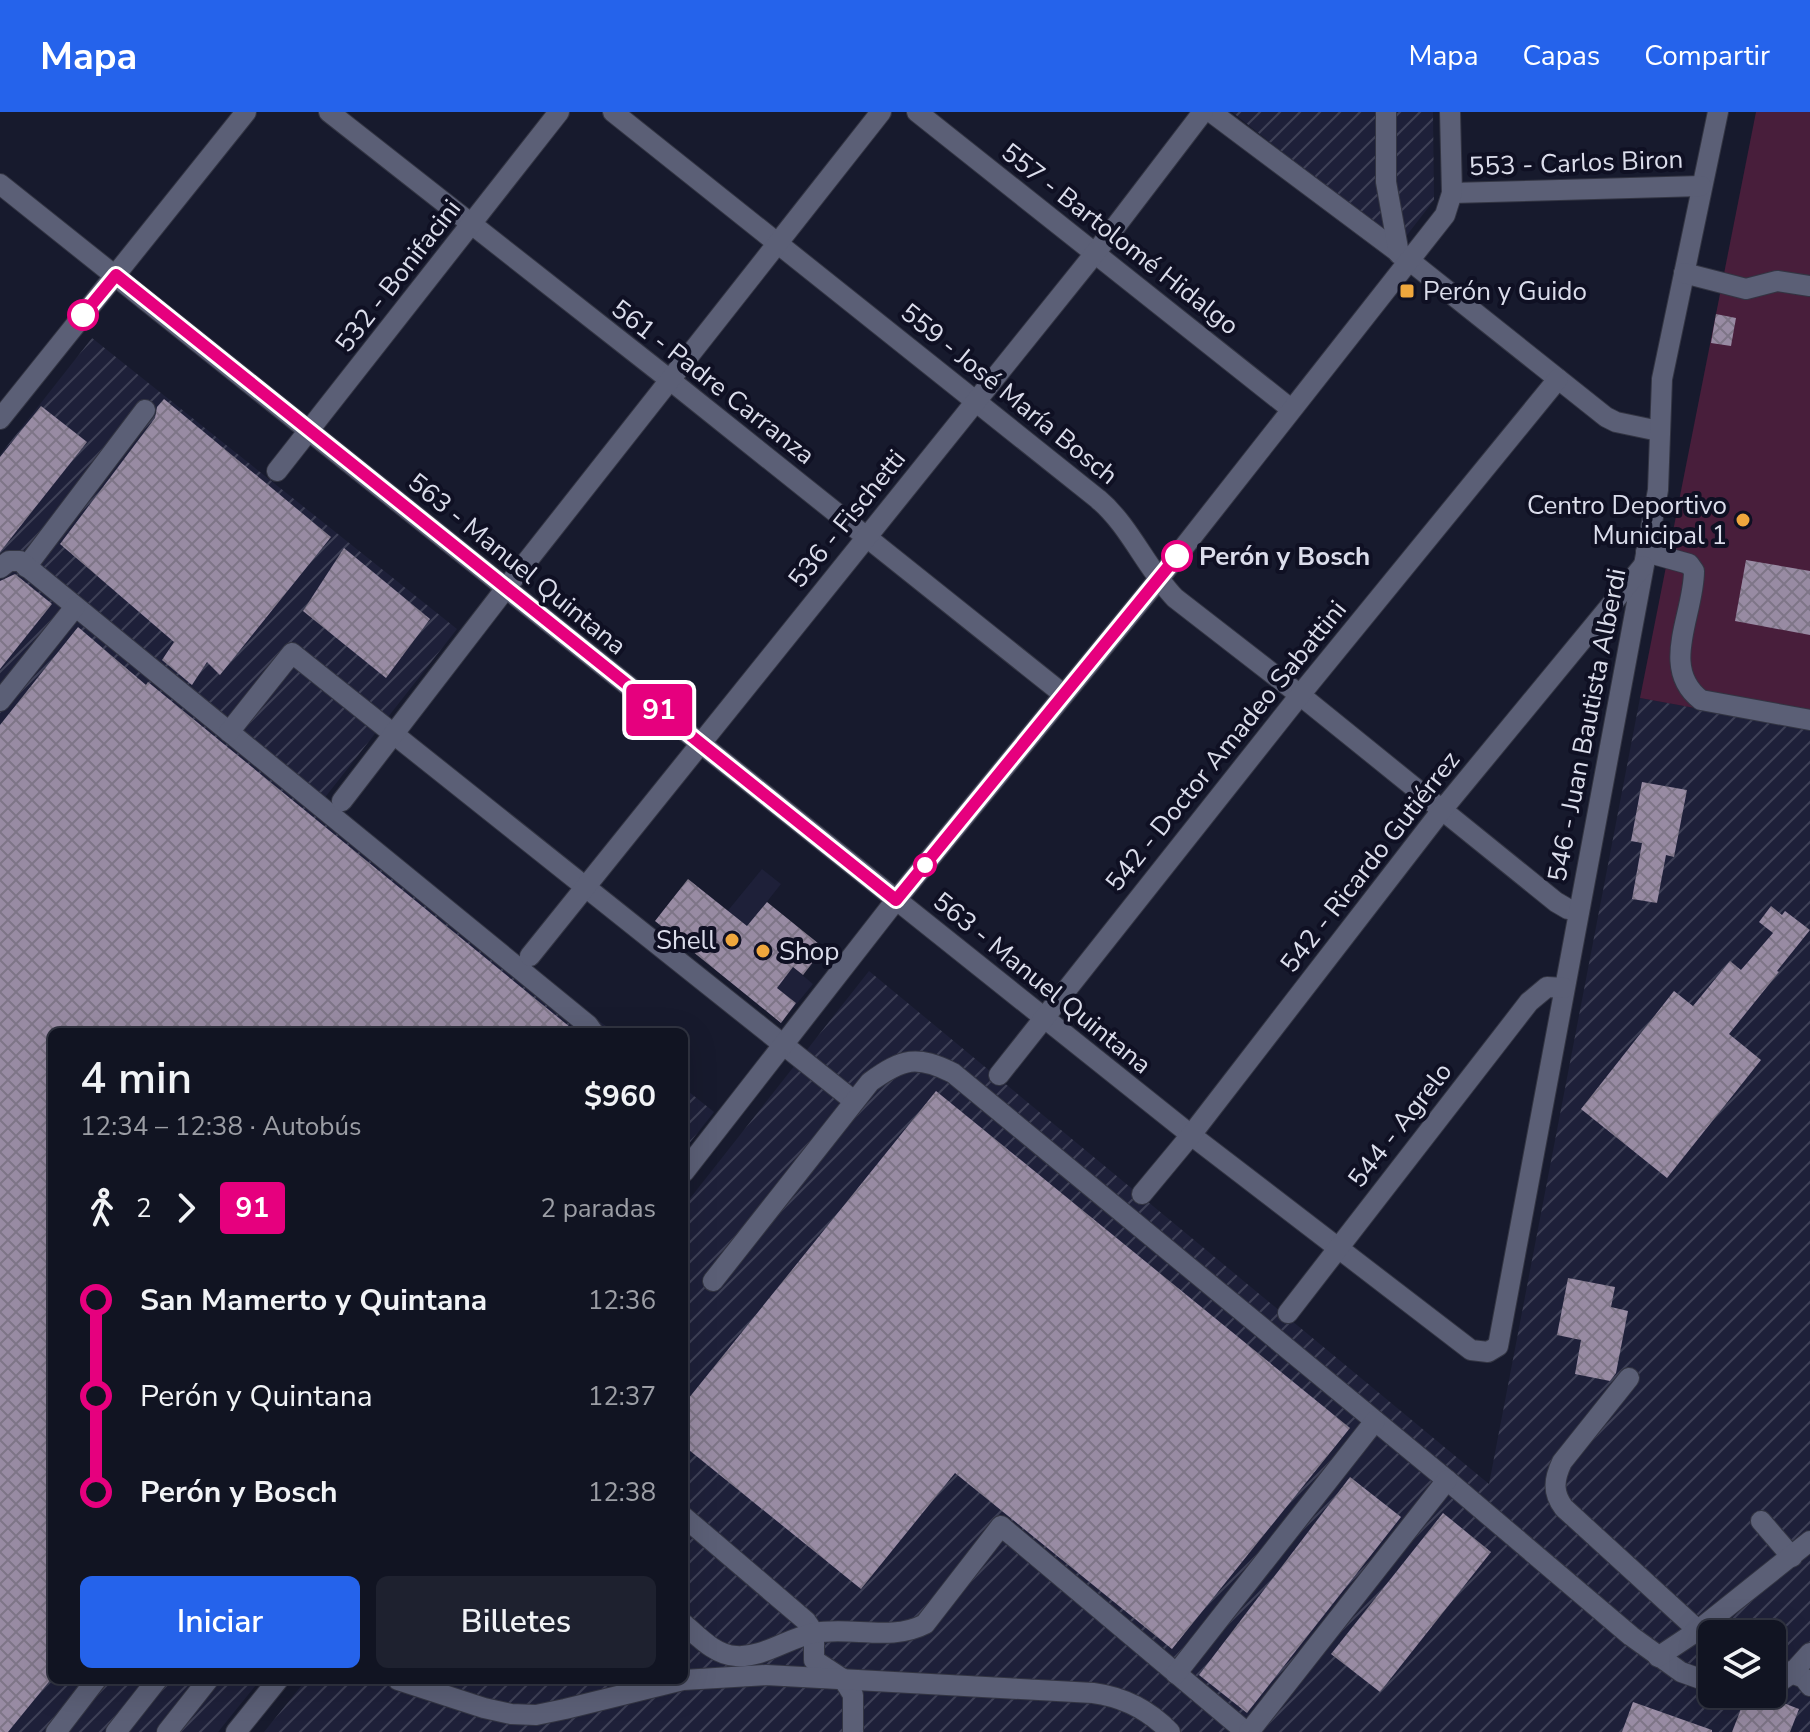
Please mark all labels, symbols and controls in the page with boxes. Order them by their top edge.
text: Mapa [40,31,137,82]
text: Mapa [1409,37,1478,75]
text: Capas [1522,37,1600,75]
text: Compartir [1644,37,1770,75]
street label: 557 - Bartolomé Hidalgo [994,135,1246,343]
street label: 553 - Carlos Biron [1468,142,1684,184]
street label: 532 - Bonifacini [327,192,469,360]
place label: Perón y Guido [1423,274,1587,309]
marker: Perón y Guido [1398,282,1416,300]
street label: 561 - Padre Carranza [604,292,822,472]
street label: 559 - José María Bosch [893,295,1125,493]
unlabelled marker [68,300,98,330]
street label: 536 - Fischetti [780,443,914,595]
street label: 563 - Manuel Quintana [400,465,634,663]
place label: Centro Deportivo Municipal 1 [1527,488,1727,553]
marker: Centro Deportivo Municipal 1 [1734,511,1752,529]
place label: Perón y Bosch [1199,539,1370,574]
marker: Perón y Bosch [1162,541,1192,571]
street label: 546 - Juan Bautista Alberdi [1539,565,1635,885]
street label: 542 - Doctor Amadeo Sabattini [1098,593,1354,899]
line badge: 91 [623,684,695,736]
text: 91 [642,691,676,729]
street label: 542 - Ricardo Gutiérrez [1272,744,1468,980]
unlabelled marker [914,854,936,876]
street label: 563 - Manuel Quintana [925,884,1159,1082]
place label: Shell [656,923,716,958]
marker: Shell [723,931,741,949]
place label: Shop [779,934,839,969]
marker: Shop [754,942,772,960]
text: 4 min [80,1049,192,1109]
street label: 544 - Agrelo [1340,1055,1460,1195]
text: $960 [584,1076,656,1117]
text: 12:34 – 12:38 · Autobús [80,1109,362,1144]
icon: walk [80,1186,124,1230]
icon: forward [164,1186,208,1230]
text: 91 [236,1189,269,1227]
text: 2 [136,1191,152,1226]
text: 2 paradas [540,1191,656,1226]
text: San Mamerto y Quintana [140,1280,487,1321]
text: 12:36 [588,1283,656,1318]
text: Perón y Quintana [140,1376,373,1417]
text: 12:37 [588,1379,656,1414]
text: Perón y Bosch [140,1472,338,1513]
text: 12:38 [588,1475,656,1510]
button: Iniciar [80,1576,360,1668]
button: Billetes [376,1576,656,1668]
map controls [1698,1620,1786,1708]
button: layers [1698,1620,1786,1708]

